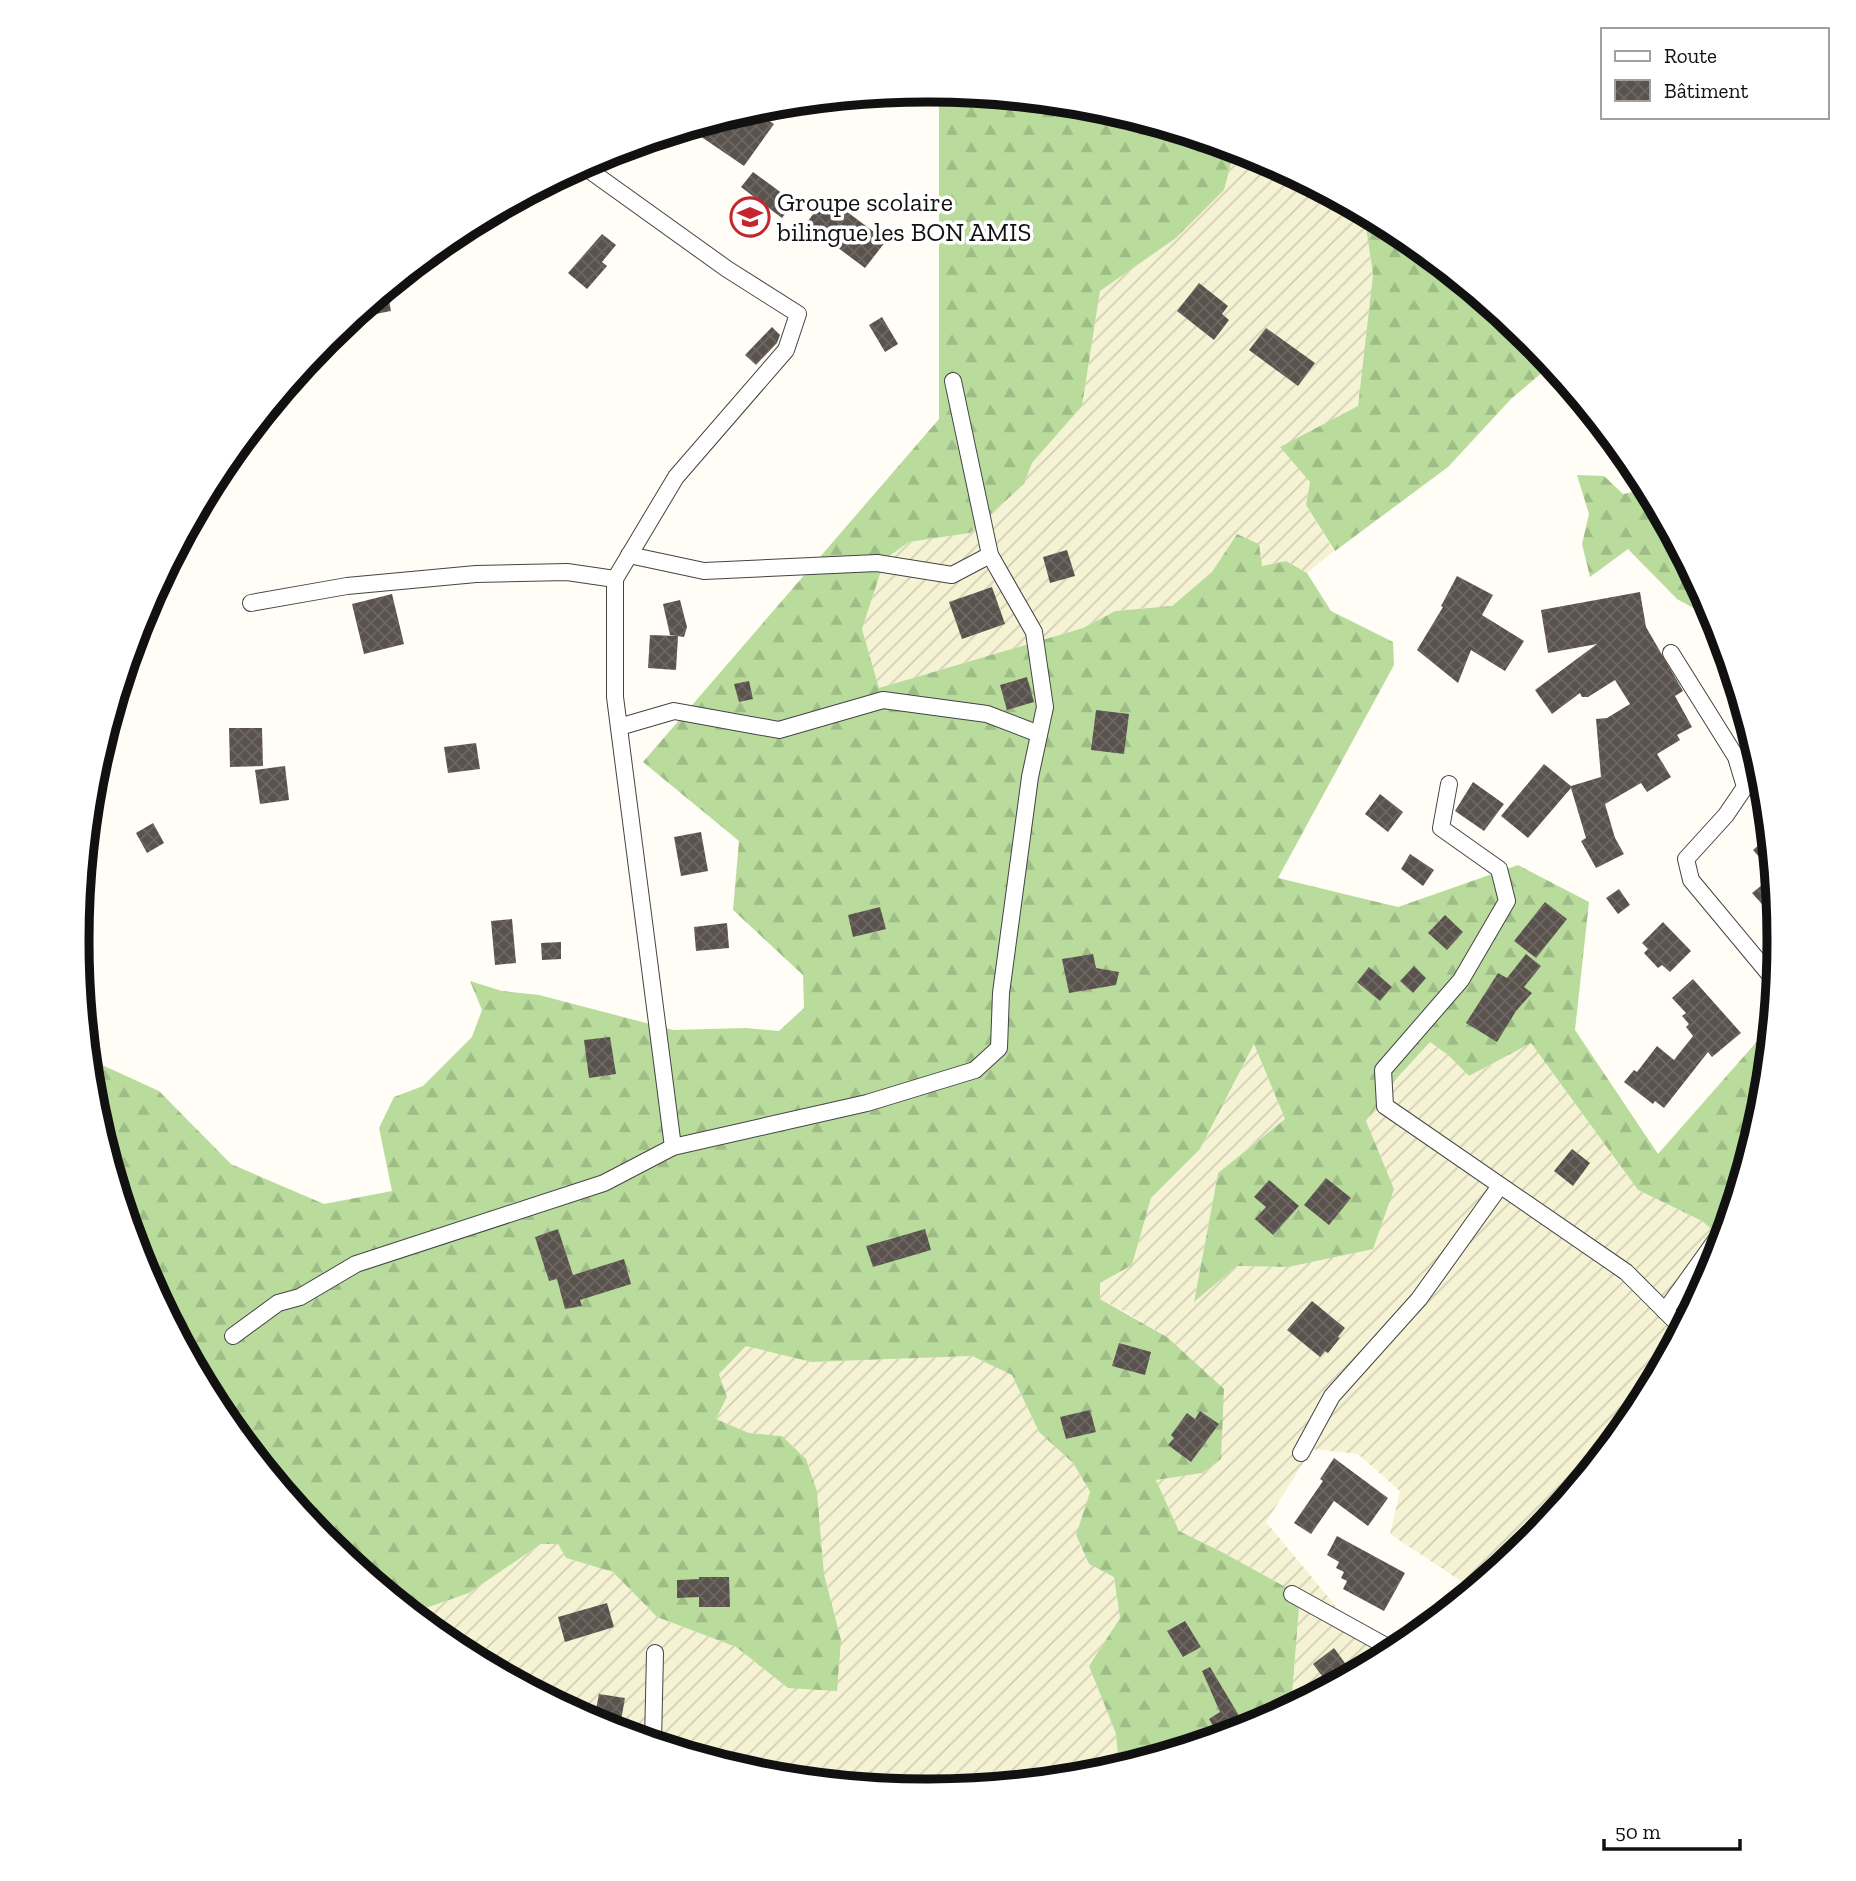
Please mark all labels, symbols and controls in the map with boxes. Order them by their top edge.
legend [1601,28,1828,119]
text: Route [1664,43,1717,68]
text: Bâtiment [1664,78,1749,103]
place label: Groupe scolaire bilingue les BON AMIS [776,186,1031,248]
school or university icon: Groupe scolaire bilingue les BON AMIS [729,196,771,238]
scale bar [1604,1808,1741,1852]
text: 50 m [1615,1819,1661,1844]

